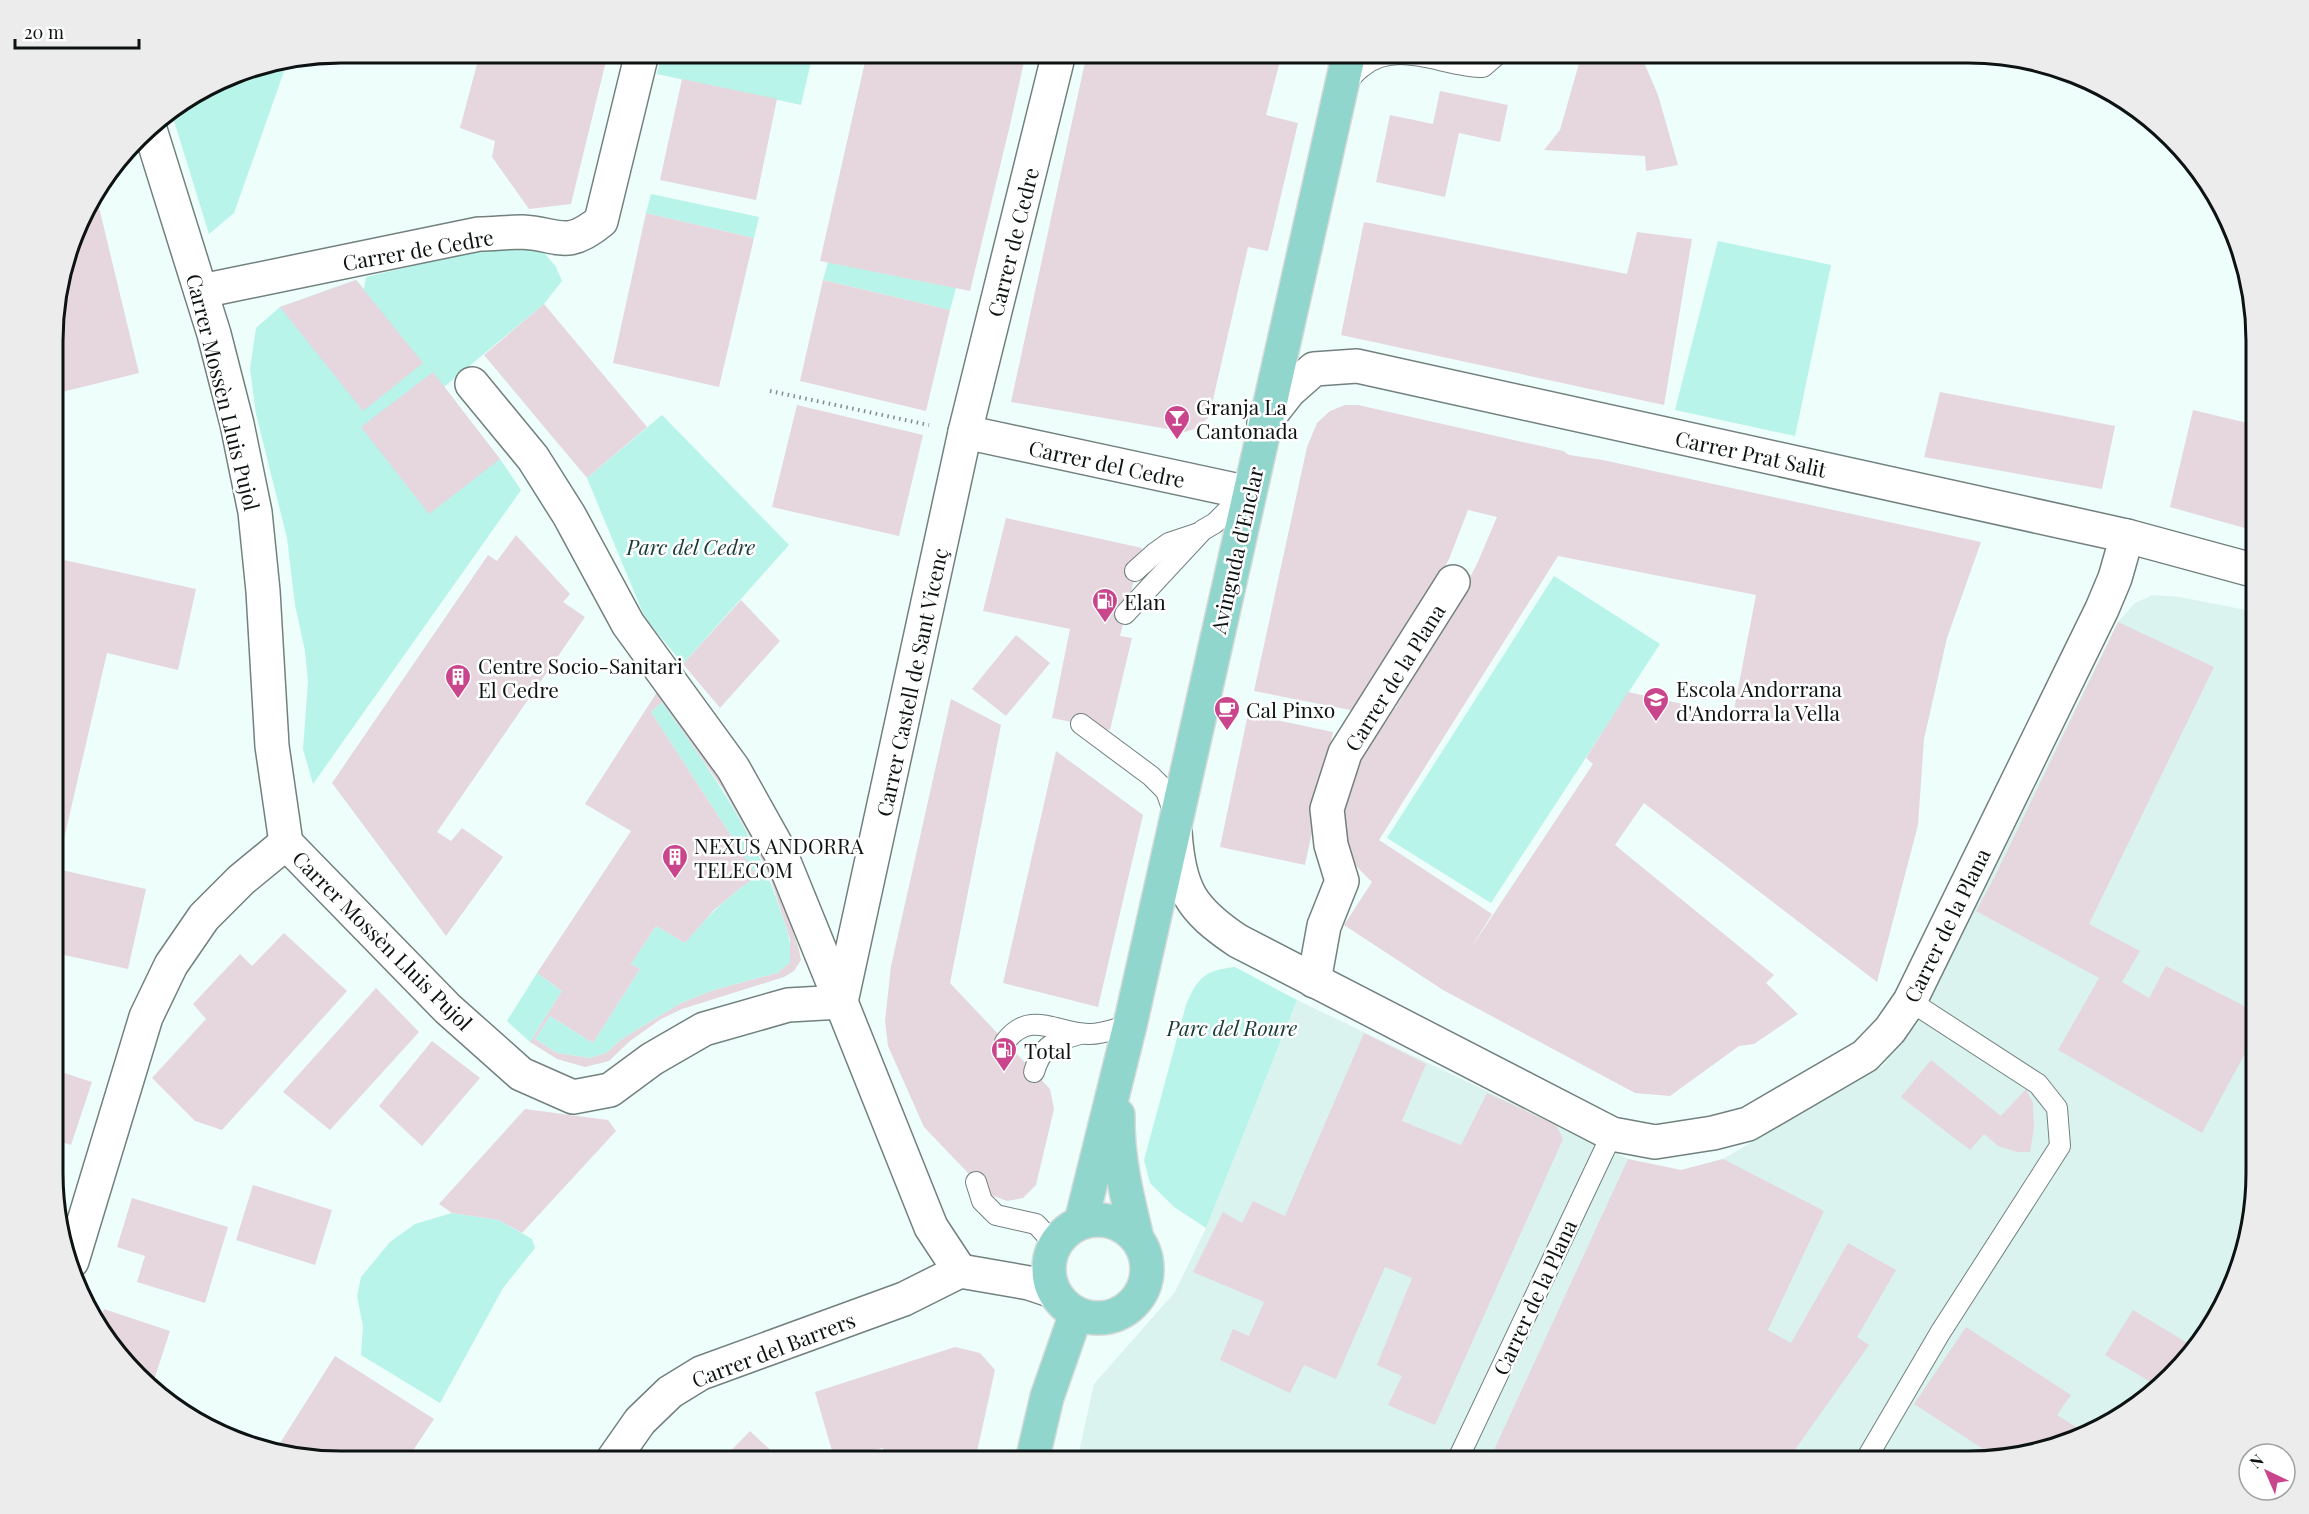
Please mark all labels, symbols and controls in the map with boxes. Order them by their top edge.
scale bar [15,12,140,50]
text: 20 m [24,20,64,44]
street label: Carrer de Cedre [980,164,1044,320]
street label: Carrer de Cedre [340,222,496,276]
street label: Carrer Mossèn Lluis Pujol [181,271,267,513]
place label: Granja La Cantonada [1196,392,1299,444]
bar icon: Granja La Cantonada [1162,403,1192,441]
street label: Carrer Prat Salit [1673,423,1830,483]
street label: Carrer del Cedre [1026,433,1188,493]
street label: Avinguda d'Enclar [1203,463,1269,637]
park label: Parc del Cedre [626,532,755,560]
street label: Carrer Castell de Sant Vicenç [869,545,953,819]
fuel station icon: Elan [1090,586,1120,624]
place label: Elan [1124,587,1166,615]
street label: Carrer de la Plana [1338,598,1451,756]
place label: Centre Socio-Sanitari El Cedre [478,651,683,703]
building icon: Centre Socio-Sanitari El Cedre [443,662,473,700]
place label: Escola Andorrana d'Andorra la Vella [1676,674,1843,726]
school or university icon: Escola Andorrana d'Andorra la Vella [1641,685,1671,723]
cafe icon: Cal Pinxo [1212,694,1242,732]
place label: Cal Pinxo [1246,695,1335,723]
place label: NEXUS ANDORRA TELECOM [694,831,865,883]
building icon: NEXUS ANDORRA TELECOM [660,842,690,880]
street label: Carrer de la Plana [1897,843,1996,1007]
street label: Carrer Mossèn Lluis Pujol [287,844,479,1036]
park label: Parc del Roure [1166,1013,1297,1041]
fuel station icon: Total [989,1035,1019,1073]
place label: Total [1024,1036,1072,1064]
street label: Carrer de la Plana [1486,1214,1582,1379]
street label: Carrer del Barrers [687,1305,859,1393]
north arrow [2237,1442,2297,1502]
text: N [2245,1449,2268,1472]

